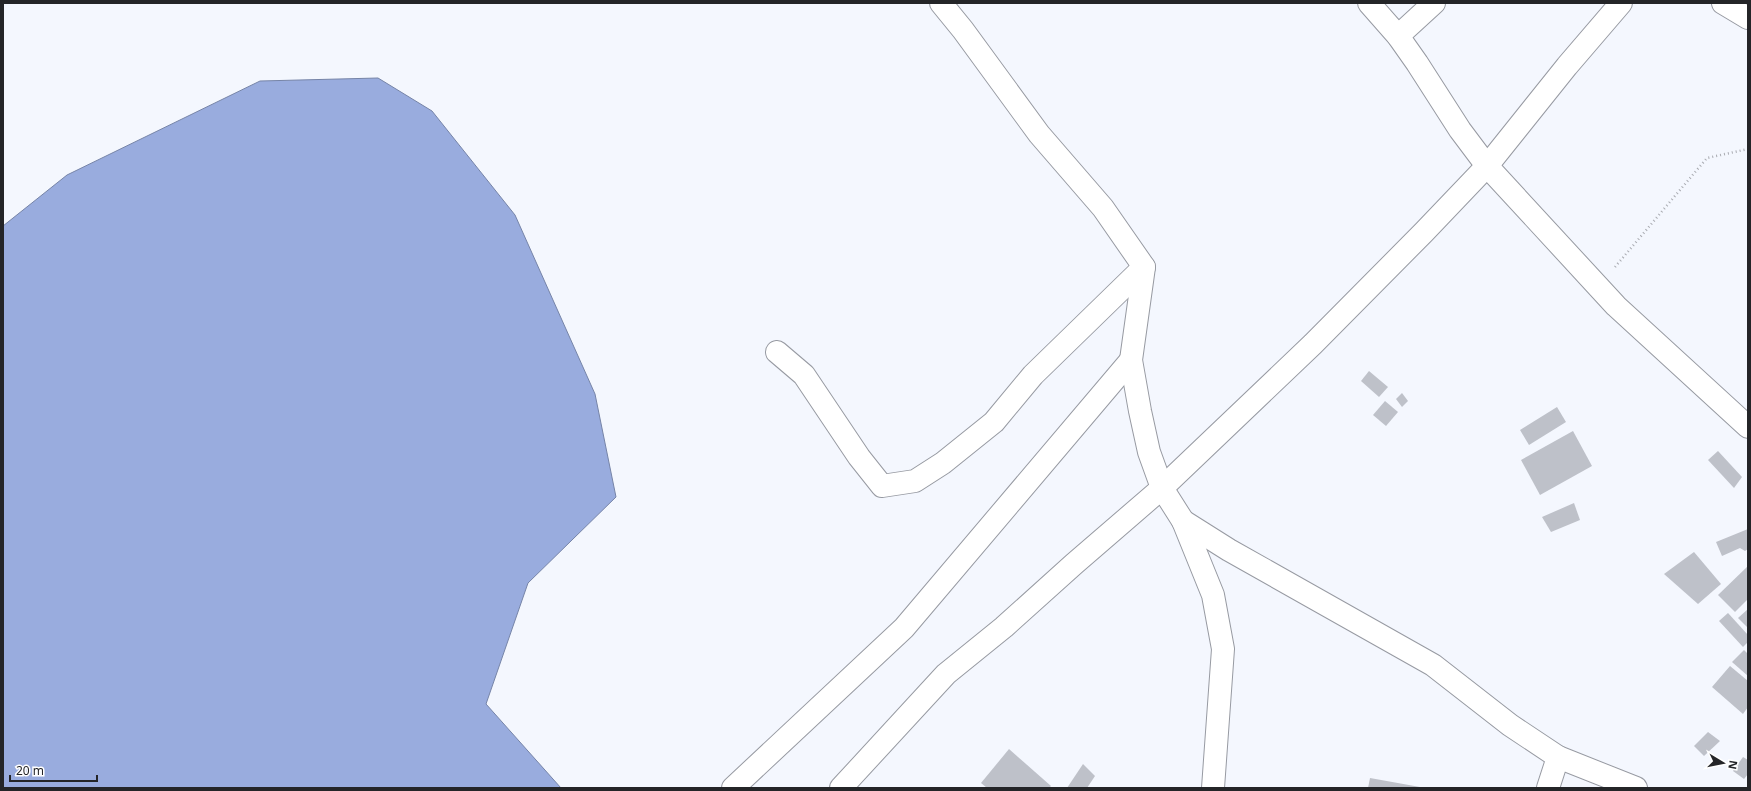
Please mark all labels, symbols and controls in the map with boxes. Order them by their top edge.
north arrow [1703,743,1743,783]
scale bar [10,757,97,783]
text: N [1725,759,1742,771]
text: 20 m [16,762,44,779]

